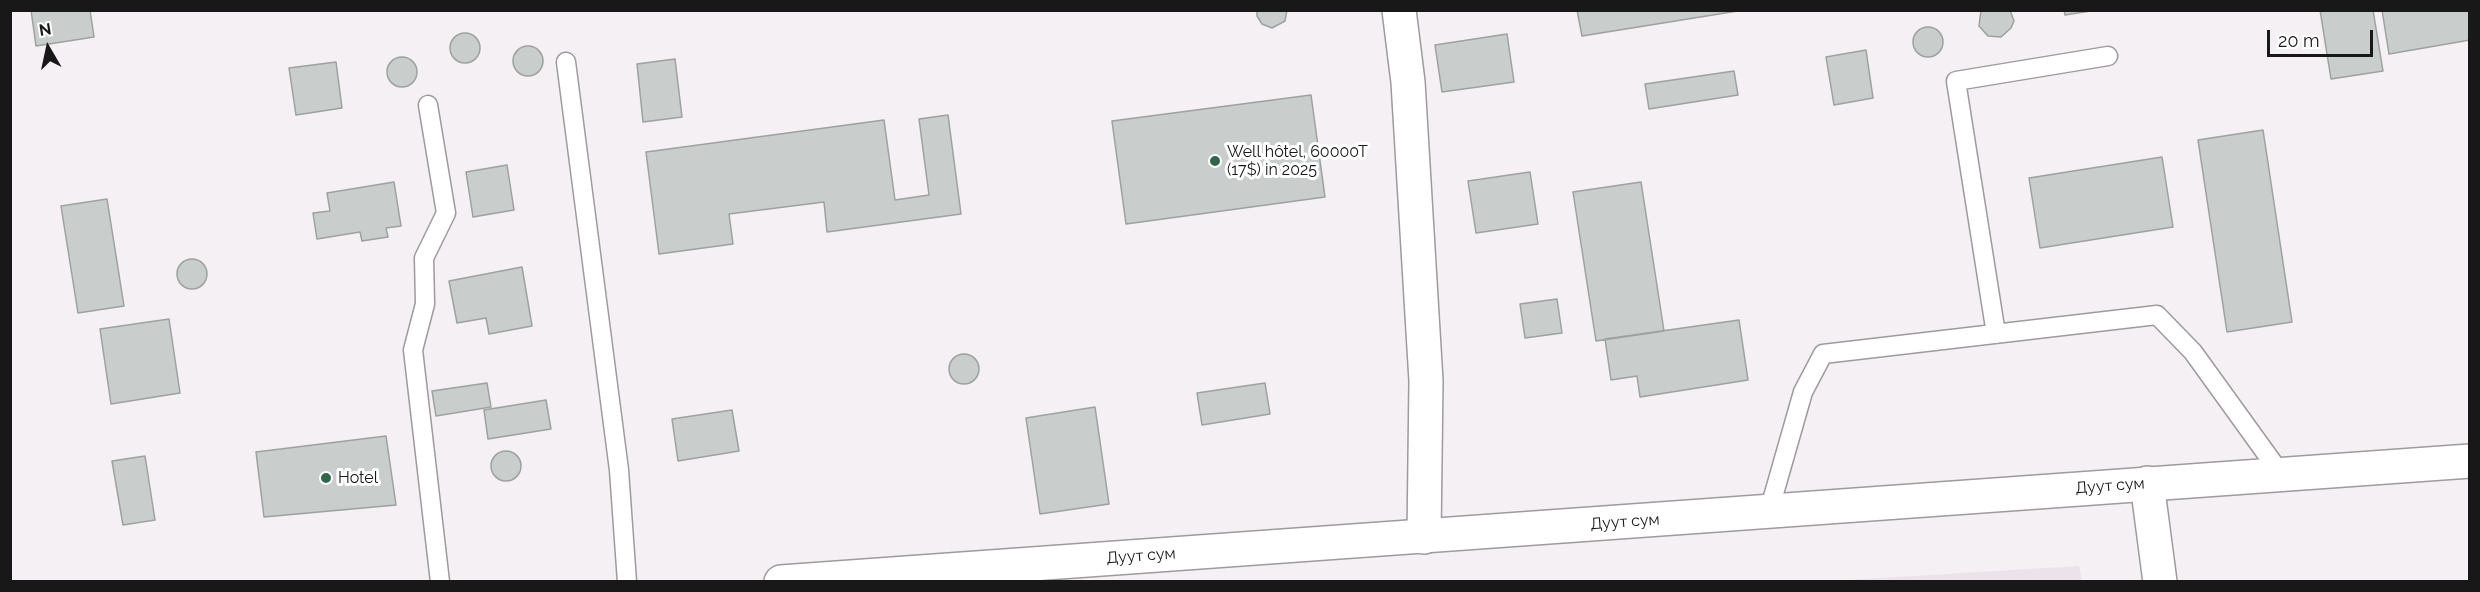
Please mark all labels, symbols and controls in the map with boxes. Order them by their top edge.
north arrow [18,18,78,78]
scale bar [2270,18,2376,56]
text: N [38,19,53,40]
text: 20 m [2278,30,2320,51]
place label: Well hôtel, 60000T (17$) in 2025 [1227,142,1368,180]
marker: Well hôtel, 60000T (17$) in 2025 [1208,154,1222,168]
place label: Hotel [338,468,378,488]
marker: Hotel [319,471,333,485]
street label: Дуут сум [2075,474,2145,498]
street label: Дуут сум [1590,510,1660,534]
street label: Дуут сум [1106,544,1176,568]

